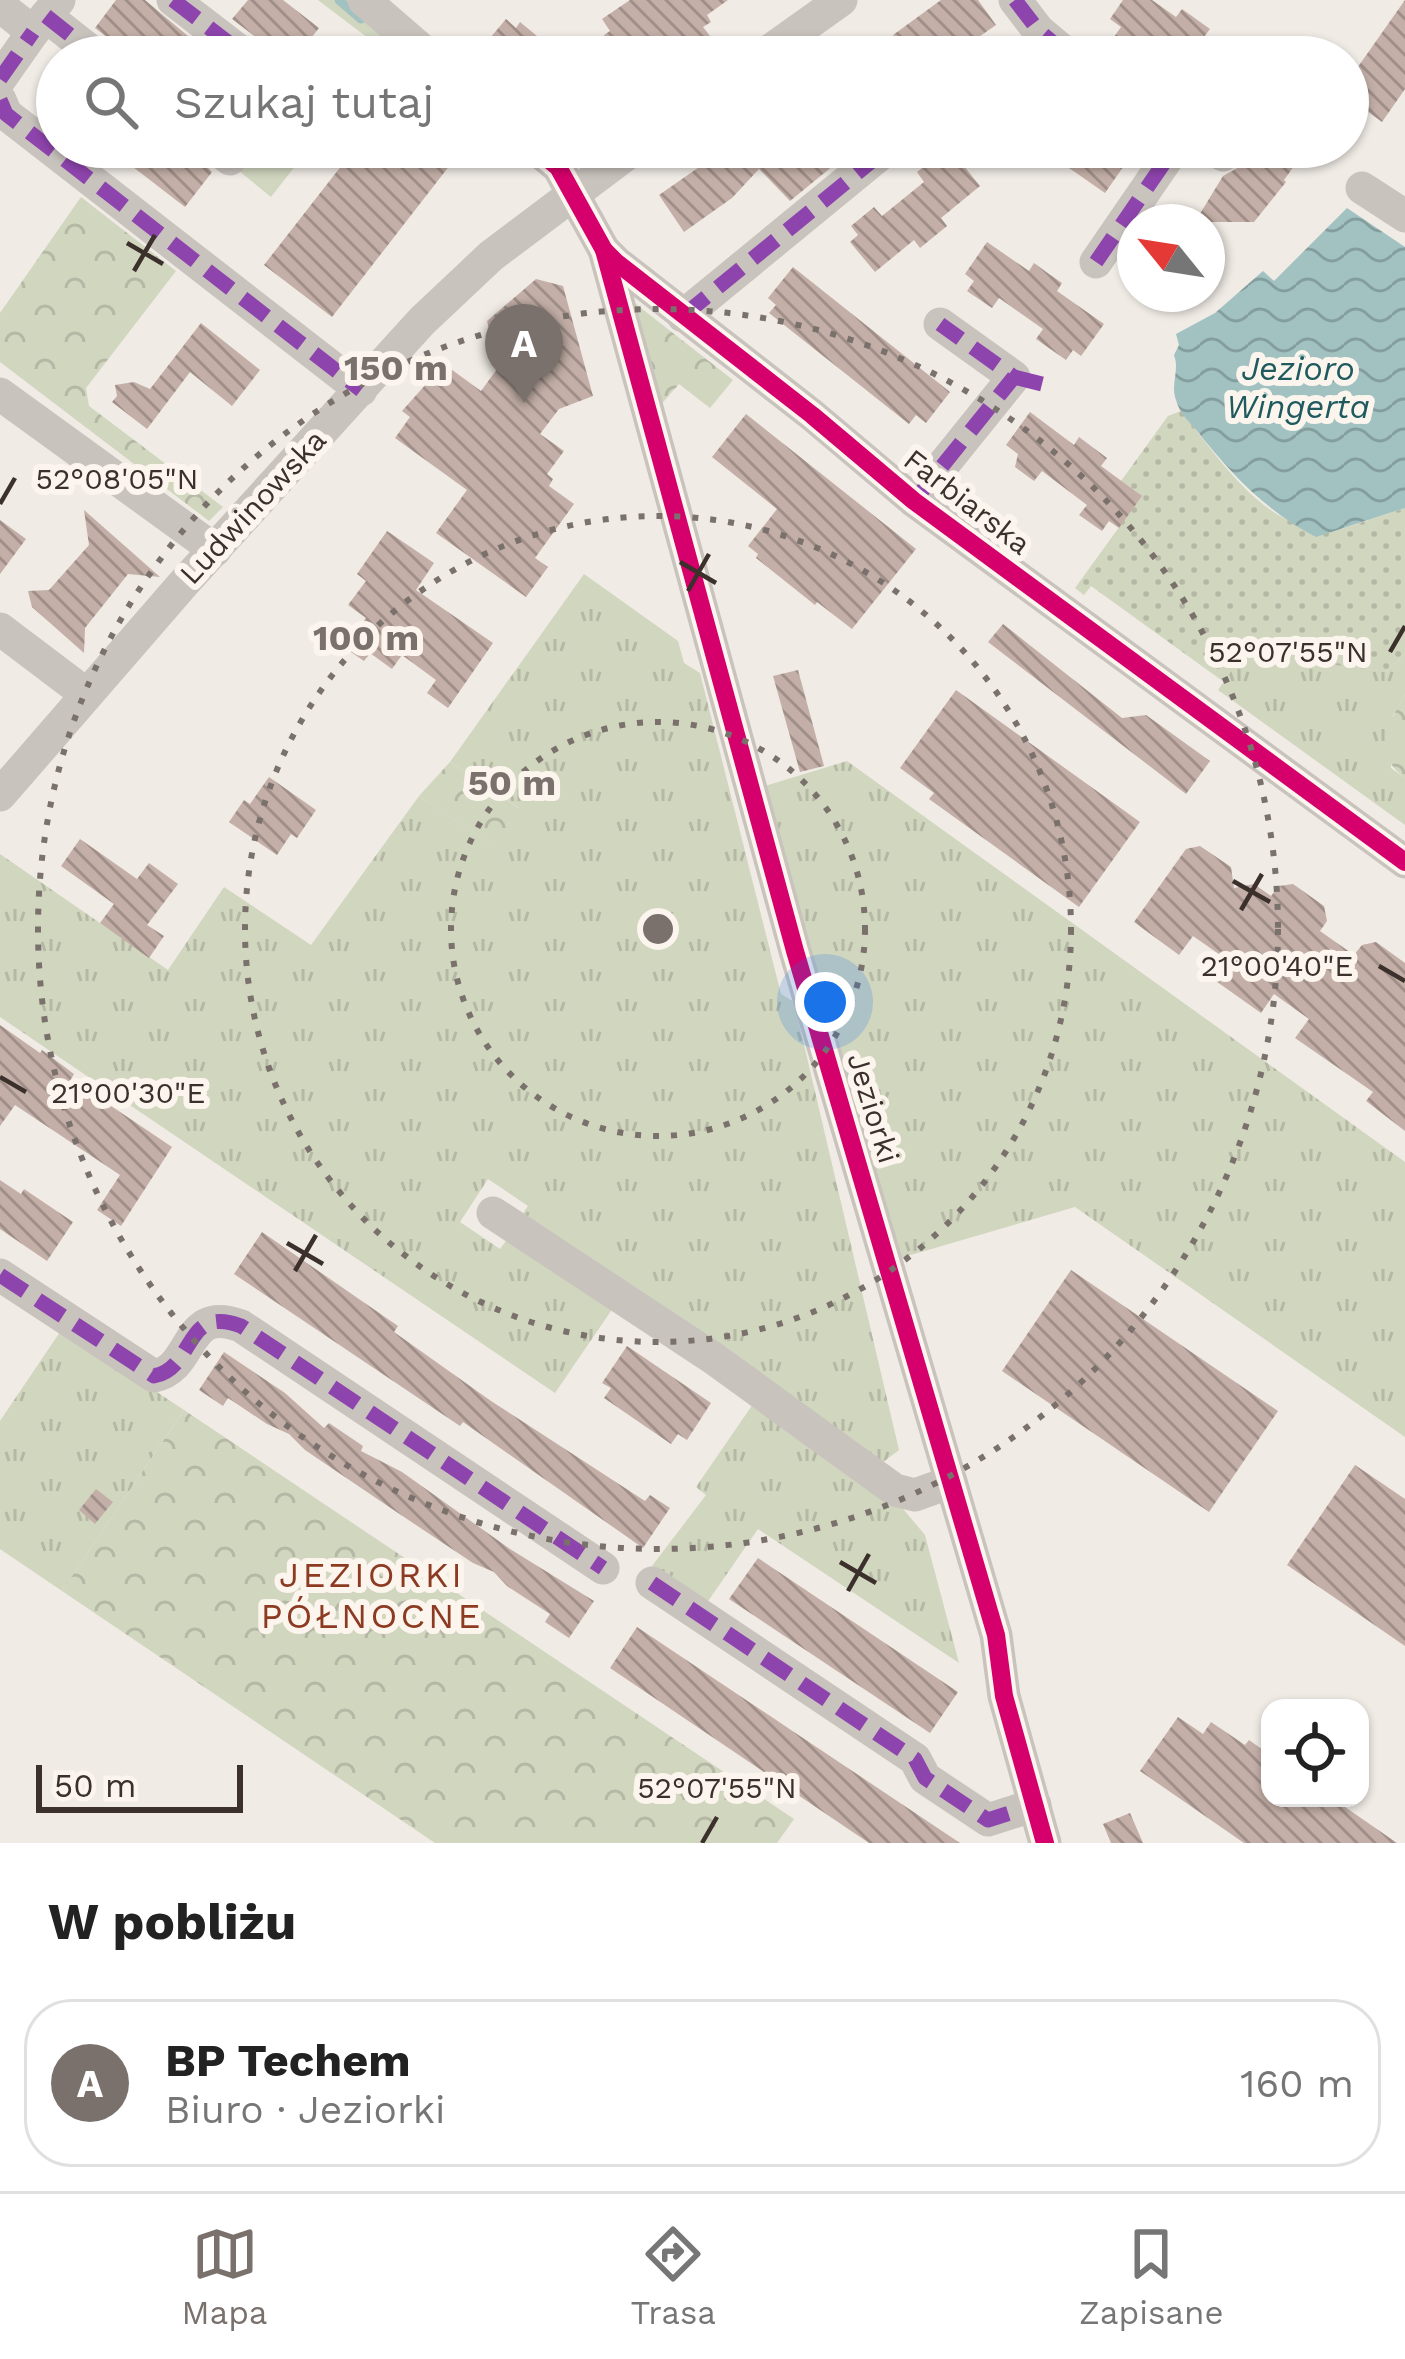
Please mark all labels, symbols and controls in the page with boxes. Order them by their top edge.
search box [36,36,1369,168]
icon: search [78,69,144,135]
text: Szukaj tutaj [174,76,434,129]
north arrow [1117,204,1225,312]
pin: A [485,304,563,403]
text: 150 m [344,347,448,389]
water label: Jezioro Wingerta [1226,349,1370,426]
street label: Ludwinowska [172,422,333,591]
street label: Farbiarska [897,441,1038,562]
text: 52°08'05"N [35,461,199,496]
text: 100 m [313,617,419,659]
text: 52°07'55"N [1208,634,1368,669]
text: 50 m [468,762,556,804]
centre of rings [637,908,679,950]
text: 21°00'40"E [1201,948,1353,983]
your location [795,972,855,1032]
street label: Jeziorki [840,1049,907,1167]
text: 21°00'30"E [51,1075,205,1110]
district label: JEZIORKI PÓŁNOCNE [261,1554,483,1637]
map controls [1261,1699,1369,1807]
button: locate [1261,1699,1369,1807]
scale bar [36,1759,243,1812]
text: 50 m [54,1766,136,1805]
text: 52°07'55"N [637,1770,797,1805]
text: W pobliżu [48,1892,296,1951]
text: BP Techem [165,2034,411,2087]
text: A [77,2061,103,2106]
text: 160 m [1240,2061,1354,2106]
text: Biuro · Jeziorki [165,2087,445,2132]
tab: Mapa [182,2221,268,2332]
tab: Trasa [631,2221,716,2332]
tab: Zapisane [1079,2221,1223,2332]

